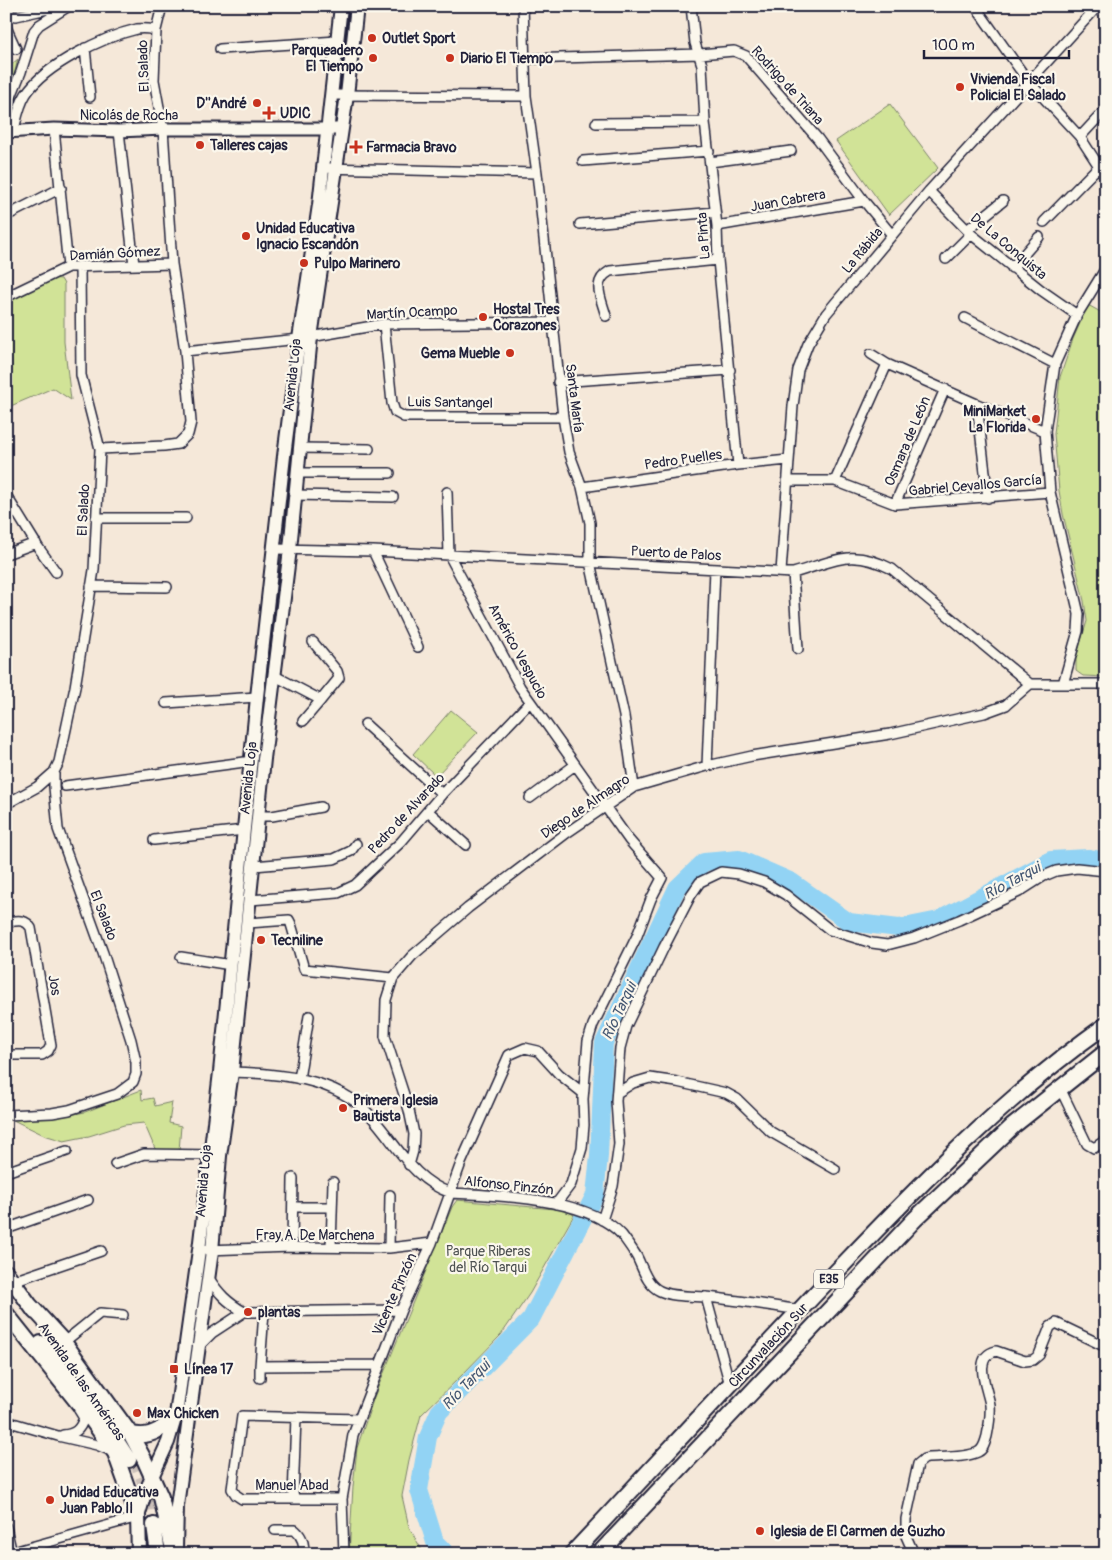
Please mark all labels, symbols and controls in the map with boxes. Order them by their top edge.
scale bar [924,28,1070,60]
place label: Outlet Sport [382,30,456,47]
marker: Outlet Sport [366,32,378,44]
text: 100 m [932,36,975,55]
street label: El Salado [134,39,153,92]
place label: Parqueadero El Tiempo [291,42,363,75]
street label: Rodrigo de Triana [748,43,827,128]
place label: Diario El Tiempo [460,50,554,67]
marker: Parqueadero El Tiempo [367,52,379,64]
marker: Diario El Tiempo [444,52,456,64]
place label: Vivienda Fiscal Policial El Salado [970,71,1066,104]
marker: Vivienda Fiscal Policial El Salado [954,81,966,93]
place label: D''André [196,95,248,112]
marker: D''André [251,97,263,109]
place label: UDIC [280,105,311,122]
marker: UDIC [262,106,276,120]
street label: Nicolás de Rocha [80,107,178,124]
place label: Talleres cajas [209,137,288,154]
marker: Talleres cajas [194,139,206,151]
place label: Farmacia Bravo [366,139,457,156]
marker: Farmacia Bravo [350,141,362,153]
street label: Juan Cabrera [749,186,827,215]
street label: De La Conquista [967,209,1050,283]
street label: La Pinta [693,212,714,260]
place label: Unidad Educativa Ignacio Escandón [256,220,359,253]
street label: La Rábida [838,224,887,277]
marker: Unidad Educativa Ignacio Escandón [240,230,252,242]
street label: Damián Gómez [69,243,161,264]
place label: Pulpo Marinero [314,255,401,272]
marker: Pulpo Marinero [298,257,310,269]
place label: Hostal Tres Corazones [493,301,560,334]
street label: Martín Ocampo [366,302,458,323]
marker: Hostal Tres Corazones [477,311,489,323]
street label: Avenida Loja [280,338,305,412]
place label: Gema Mueble [421,345,501,362]
marker: Gema Mueble [504,347,516,359]
street label: Santa María [562,363,587,433]
street label: Luis Santangel [407,393,493,412]
street label: Osmara de León [881,394,934,489]
place label: MiniMarket La Florida [963,403,1026,436]
marker: MiniMarket La Florida [1030,413,1042,425]
street label: Pedro Puelles [643,446,724,473]
street label: Gabriel Cevallos García [908,471,1042,500]
street label: El Salado [74,483,93,537]
street label: Puerto de Palos [630,543,722,564]
street label: Américo Vespucio [484,601,551,702]
street label: Avenida Loja [236,741,261,815]
street label: Pedro de Alvarado [364,769,449,857]
street label: Diego de Almagro [538,770,633,842]
water label: Río Tarqui [981,858,1046,904]
street label: El Salado [86,888,121,943]
place label: Tecniline [270,932,324,949]
marker: Tecniline [255,934,267,946]
street label: Jos [44,974,65,997]
water label: Río Tarqui [598,977,642,1043]
place label: Primera Iglesia Bautista [353,1092,438,1125]
marker: Primera Iglesia Bautista [337,1102,349,1114]
street label: Avenida Loja [192,1144,215,1218]
street label: Alfonso Pinzón [463,1172,555,1199]
street label: Fray A. De Marchena [255,1227,375,1244]
park label: Parque Riberas del Río Tarqui [446,1243,531,1276]
street label: Vicente Pinzón [369,1250,420,1338]
road number: E35 [814,1270,844,1288]
street label: Circunvalación Sur [725,1300,812,1391]
place label: plantas [258,1304,301,1321]
marker: plantas [242,1306,254,1318]
street label: Avenida de las Américas [34,1319,129,1444]
water label: Río Tarqui [438,1355,496,1414]
place label: Línea 17 [184,1361,234,1378]
marker: Línea 17 [168,1363,180,1375]
place label: Max Chicken [147,1405,219,1422]
marker: Max Chicken [131,1407,143,1419]
street label: Manuel Abad [255,1477,329,1494]
place label: Unidad Educativa Juan Pablo II [60,1484,159,1517]
marker: Unidad Educativa Juan Pablo II [44,1494,56,1506]
place label: Iglesia de El Carmen de Guzho [770,1523,945,1540]
marker: Iglesia de El Carmen de Guzho [754,1525,766,1537]

